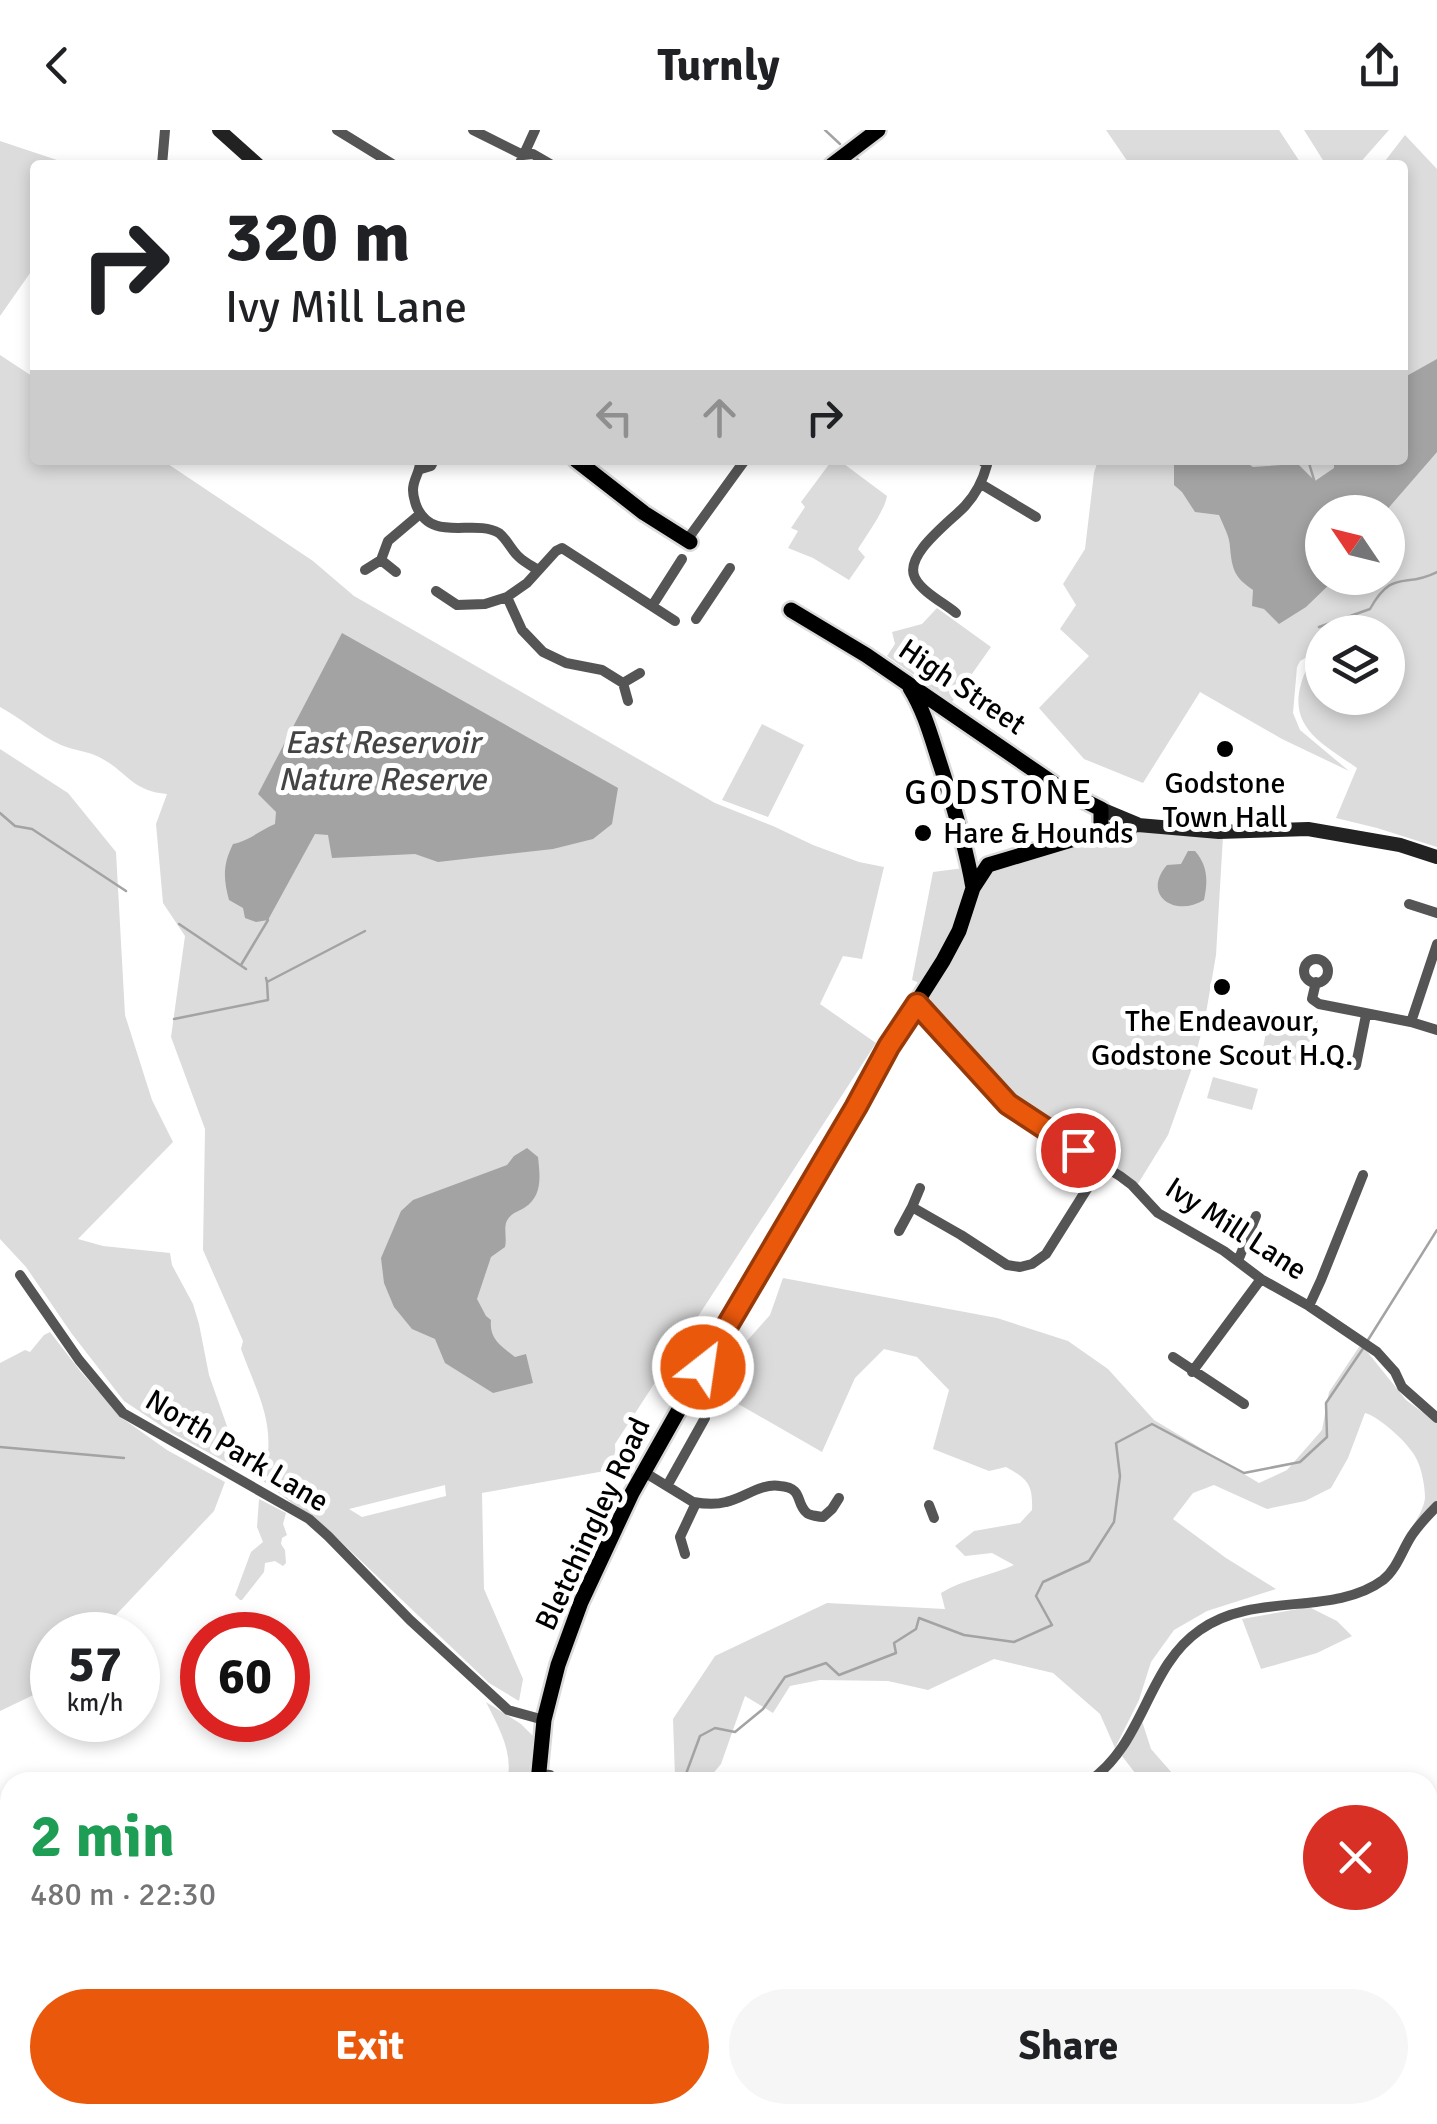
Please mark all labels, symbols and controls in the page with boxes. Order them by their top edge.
icon: back [30,38,85,93]
text: Turnly [657,38,780,93]
icon: share [1352,38,1407,93]
text: 320 m [225,194,410,280]
icon: right [60,200,190,330]
text: Ivy Mill Lane [225,280,467,335]
icon: left [587,390,642,445]
icon: ahead [692,390,747,445]
icon: right [797,390,852,445]
north arrow [1305,495,1405,595]
map controls [1305,495,1405,715]
button: layers [1305,615,1405,715]
street label: High Street [891,631,1033,743]
water label: East Reservoir Nature Reserve [278,723,488,799]
marker: Godstone Town Hall [1214,738,1236,760]
place label: Godstone Town Hall [1163,765,1287,836]
district label: GODSTONE [904,771,1094,814]
place label: Hare & Hounds [943,815,1133,852]
marker: Hare & Hounds [912,822,934,844]
marker: The Endeavour, Godstone Scout H.Q. [1211,976,1233,998]
place label: The Endeavour, Godstone Scout H.Q. [1091,1003,1353,1074]
pin [1036,1108,1121,1193]
icon: arrive [1051,1123,1106,1178]
street label: Ivy Mill Lane [1158,1170,1314,1288]
position arrow [651,1315,755,1419]
street label: North Park Lane [139,1382,335,1520]
street label: Bletchingley Road [527,1412,659,1636]
speed limit sign: 60 [180,1612,310,1742]
text: 57 [68,1634,122,1696]
text: km/h [67,1687,123,1718]
text: 2 min [30,1800,175,1874]
button: close [1303,1805,1408,1910]
text: 480 m · 22:30 [30,1875,216,1914]
button: Exit [30,1989,709,2104]
button: Share [729,1989,1408,2104]

